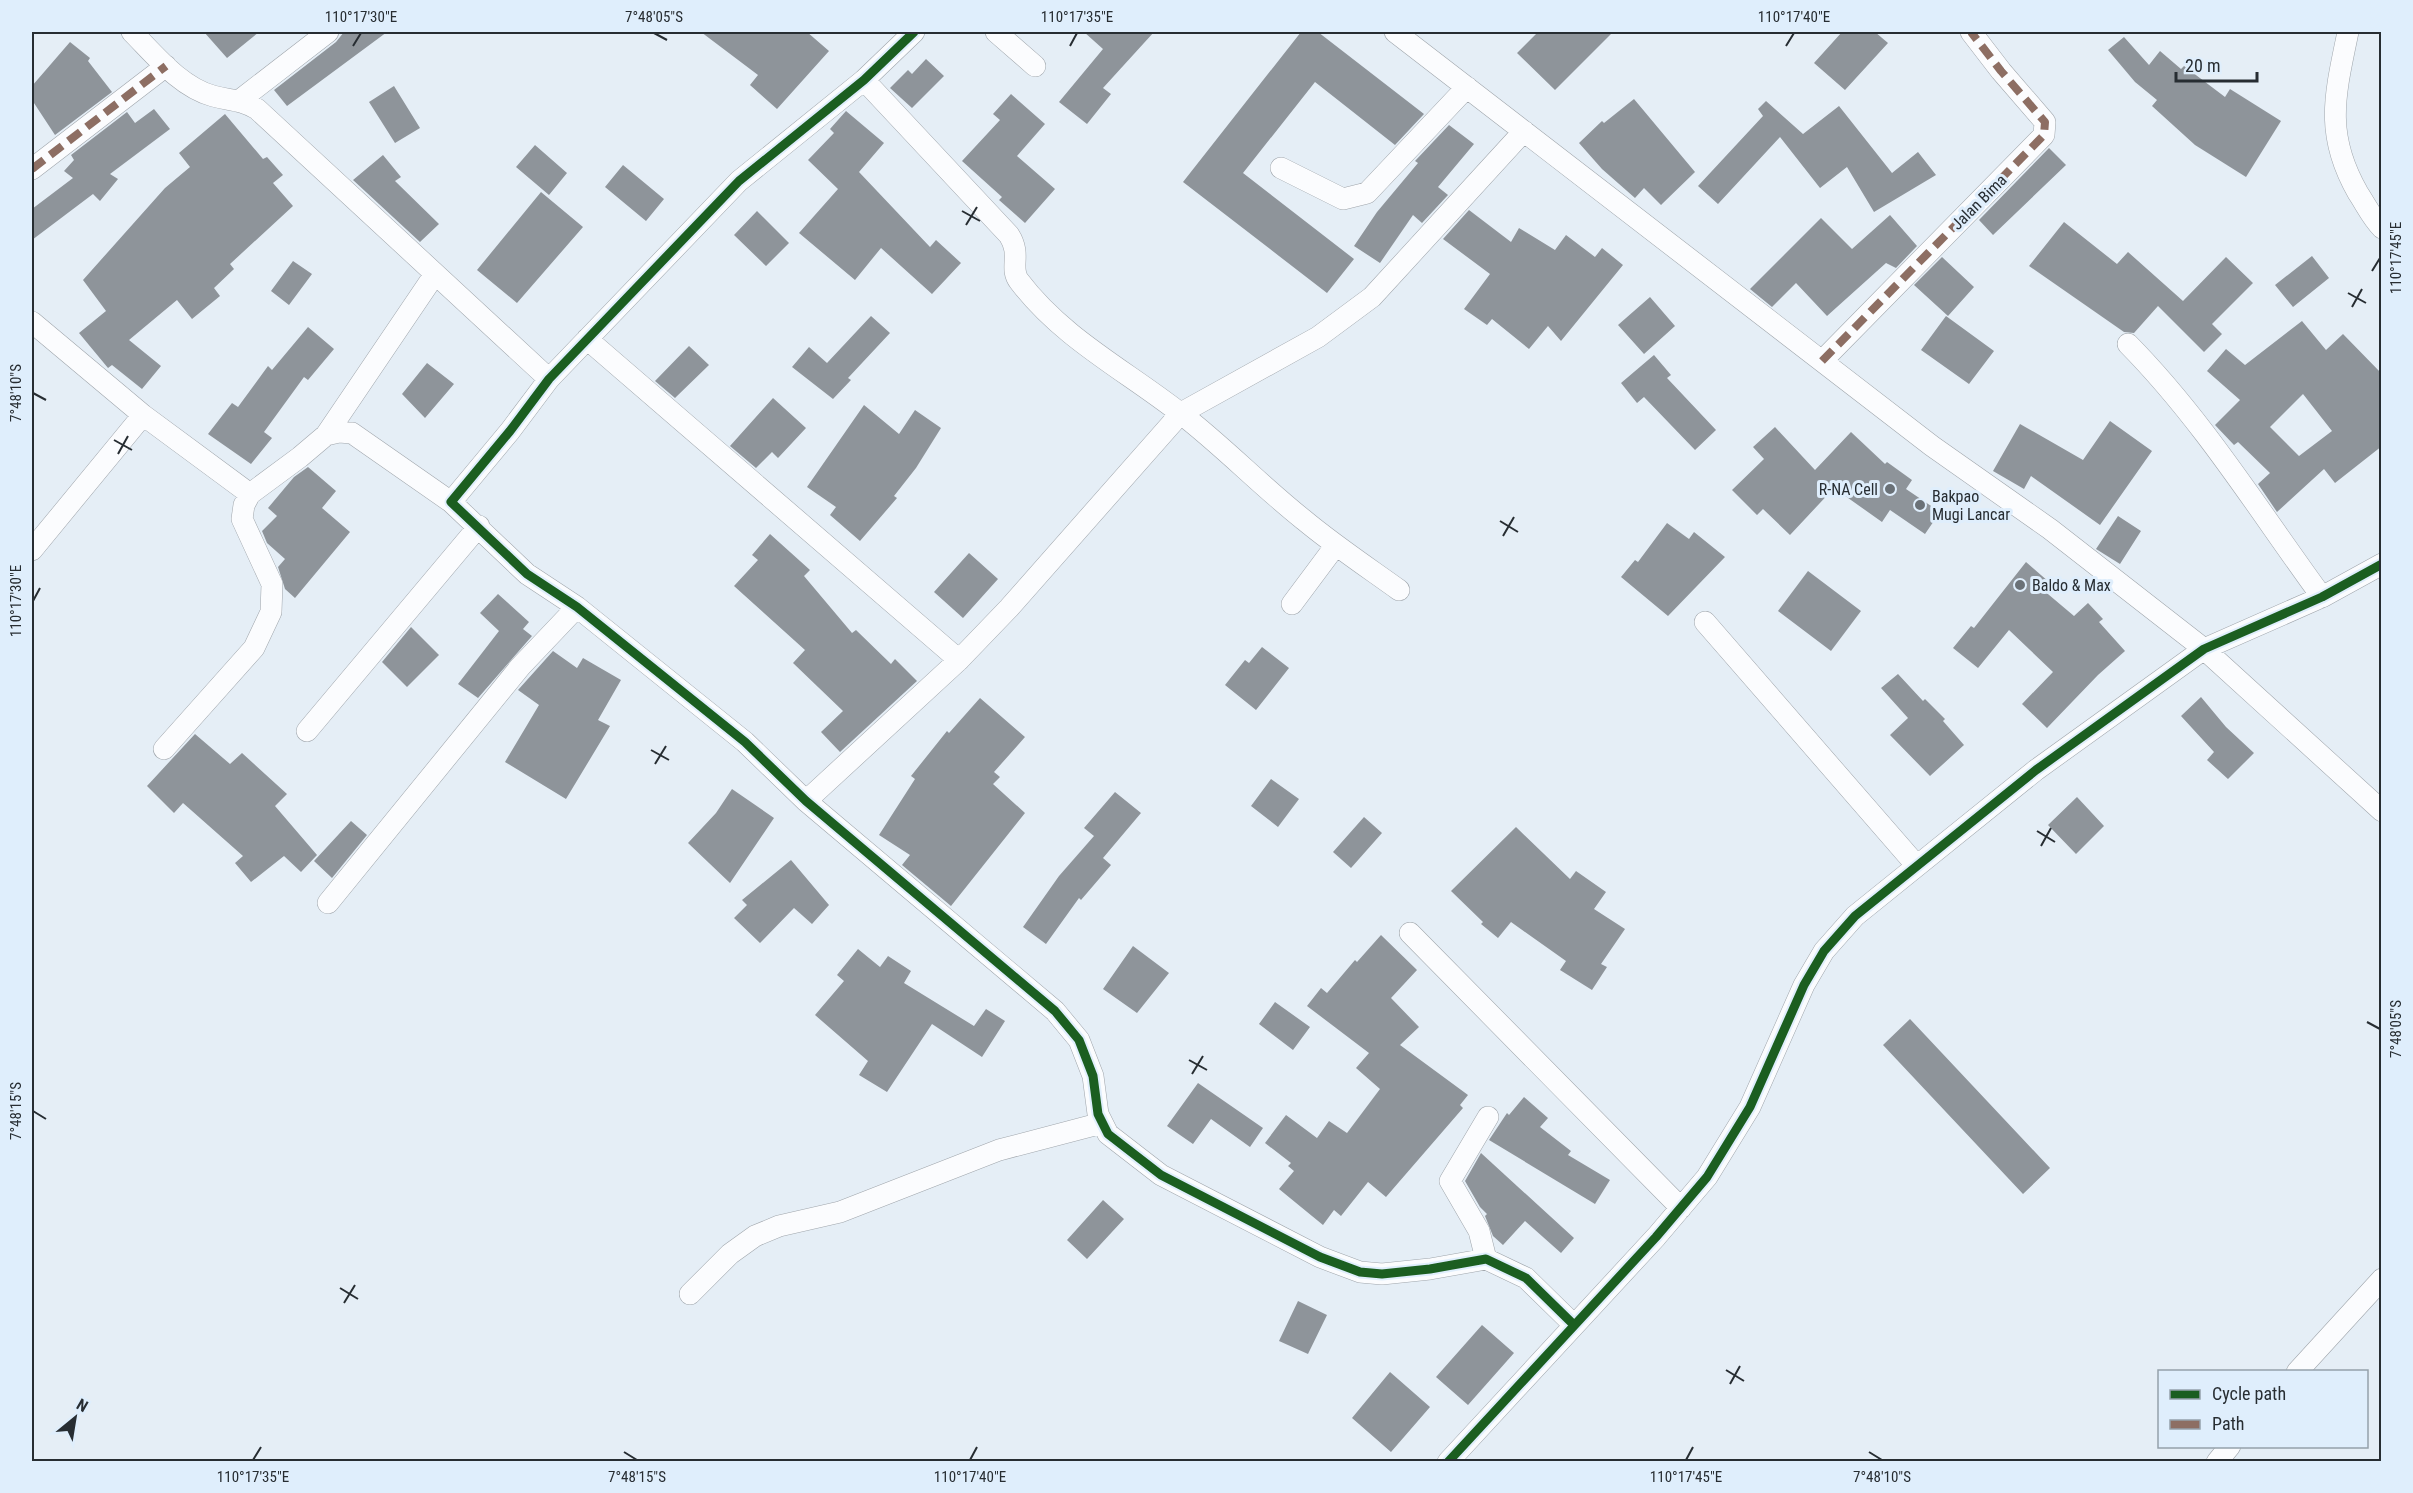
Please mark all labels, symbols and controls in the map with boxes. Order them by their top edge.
text: 110°17'30"E [325,8,397,26]
text: 7°48'05"S [625,8,683,26]
text: 110°17'35"E [1041,8,1113,26]
text: 110°17'40"E [1758,8,1830,26]
scale bar [2176,45,2257,83]
text: 20 m [2185,55,2220,76]
street label: Jalan Bima [1947,170,2011,234]
text: 110°17'45"E [2387,222,2405,294]
text: 7°48'10"S [7,364,25,422]
place label: R-NA Cell [1819,480,1878,499]
marker: R-NA Cell [1883,482,1897,496]
place label: Bakpao Mugi Lancar [1932,487,2010,524]
marker: Bakpao Mugi Lancar [1913,498,1927,512]
text: 110°17'30"E [7,565,25,637]
place label: Baldo & Max [2032,576,2111,595]
marker: Baldo & Max [2013,578,2027,592]
text: 7°48'05"S [2387,1000,2405,1058]
text: 7°48'15"S [7,1082,25,1140]
legend [2158,1370,2368,1448]
text: Cycle path [2212,1383,2286,1404]
north arrow [45,1388,105,1448]
text: N [73,1395,91,1416]
text: Path [2212,1413,2245,1434]
text: 110°17'35"E [217,1468,289,1486]
text: 7°48'15"S [608,1468,666,1486]
text: 110°17'40"E [934,1468,1006,1486]
text: 110°17'45"E [1650,1468,1722,1486]
text: 7°48'10"S [1853,1468,1911,1486]

